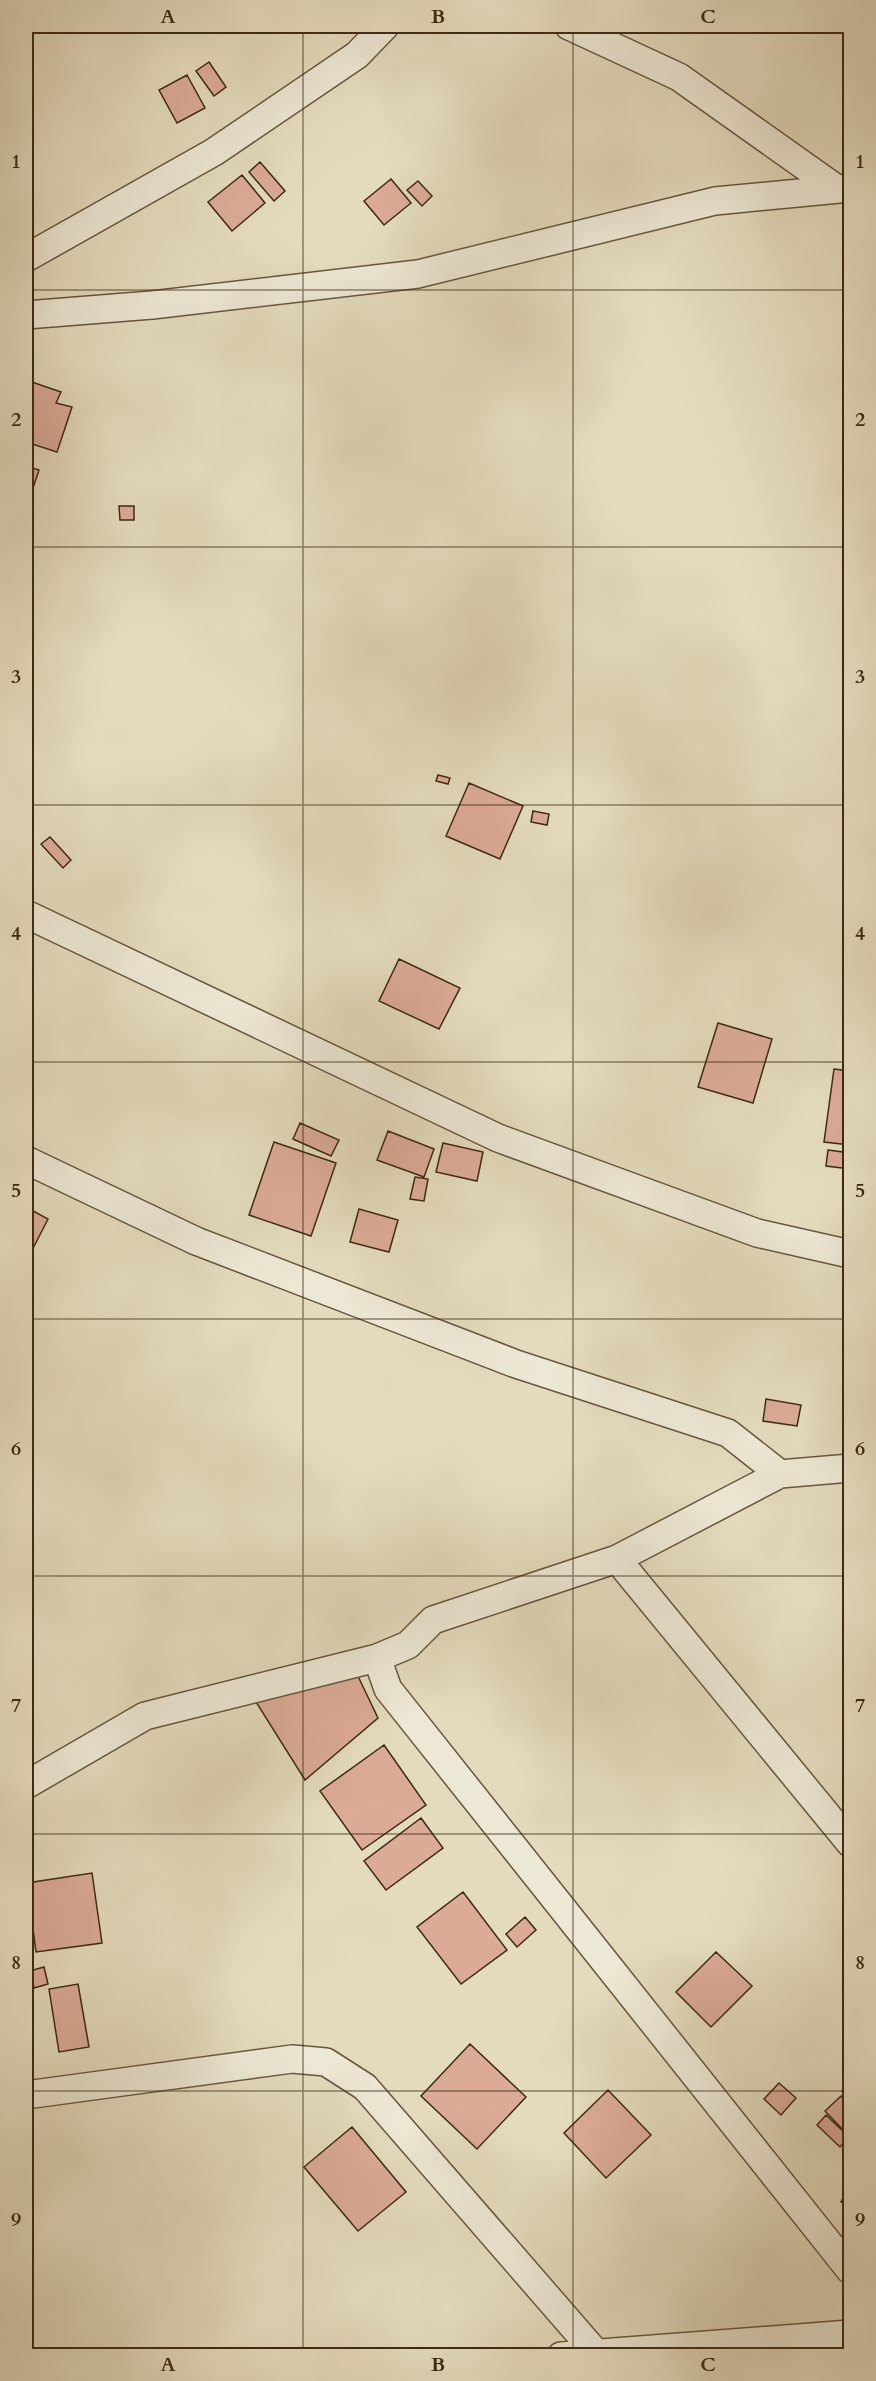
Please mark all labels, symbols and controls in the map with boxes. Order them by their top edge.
text: A [160,3,176,30]
text: B [431,3,445,30]
text: C [700,3,716,30]
text: 1 [11,148,21,175]
text: 1 [855,148,865,175]
text: 2 [11,406,21,433]
text: 2 [855,406,865,433]
text: 3 [11,663,21,690]
text: 3 [855,663,865,690]
text: 4 [11,920,21,947]
text: 4 [855,920,865,947]
text: 5 [11,1177,21,1204]
text: 5 [855,1177,865,1204]
text: 6 [11,1435,21,1462]
text: 6 [855,1435,865,1462]
text: 7 [11,1692,21,1719]
text: 7 [855,1692,865,1719]
text: 8 [11,1949,21,1976]
text: 8 [855,1949,865,1976]
text: 9 [11,2206,21,2233]
text: 9 [855,2206,865,2233]
text: A [160,2351,176,2378]
text: B [431,2351,445,2378]
text: C [700,2351,716,2378]

